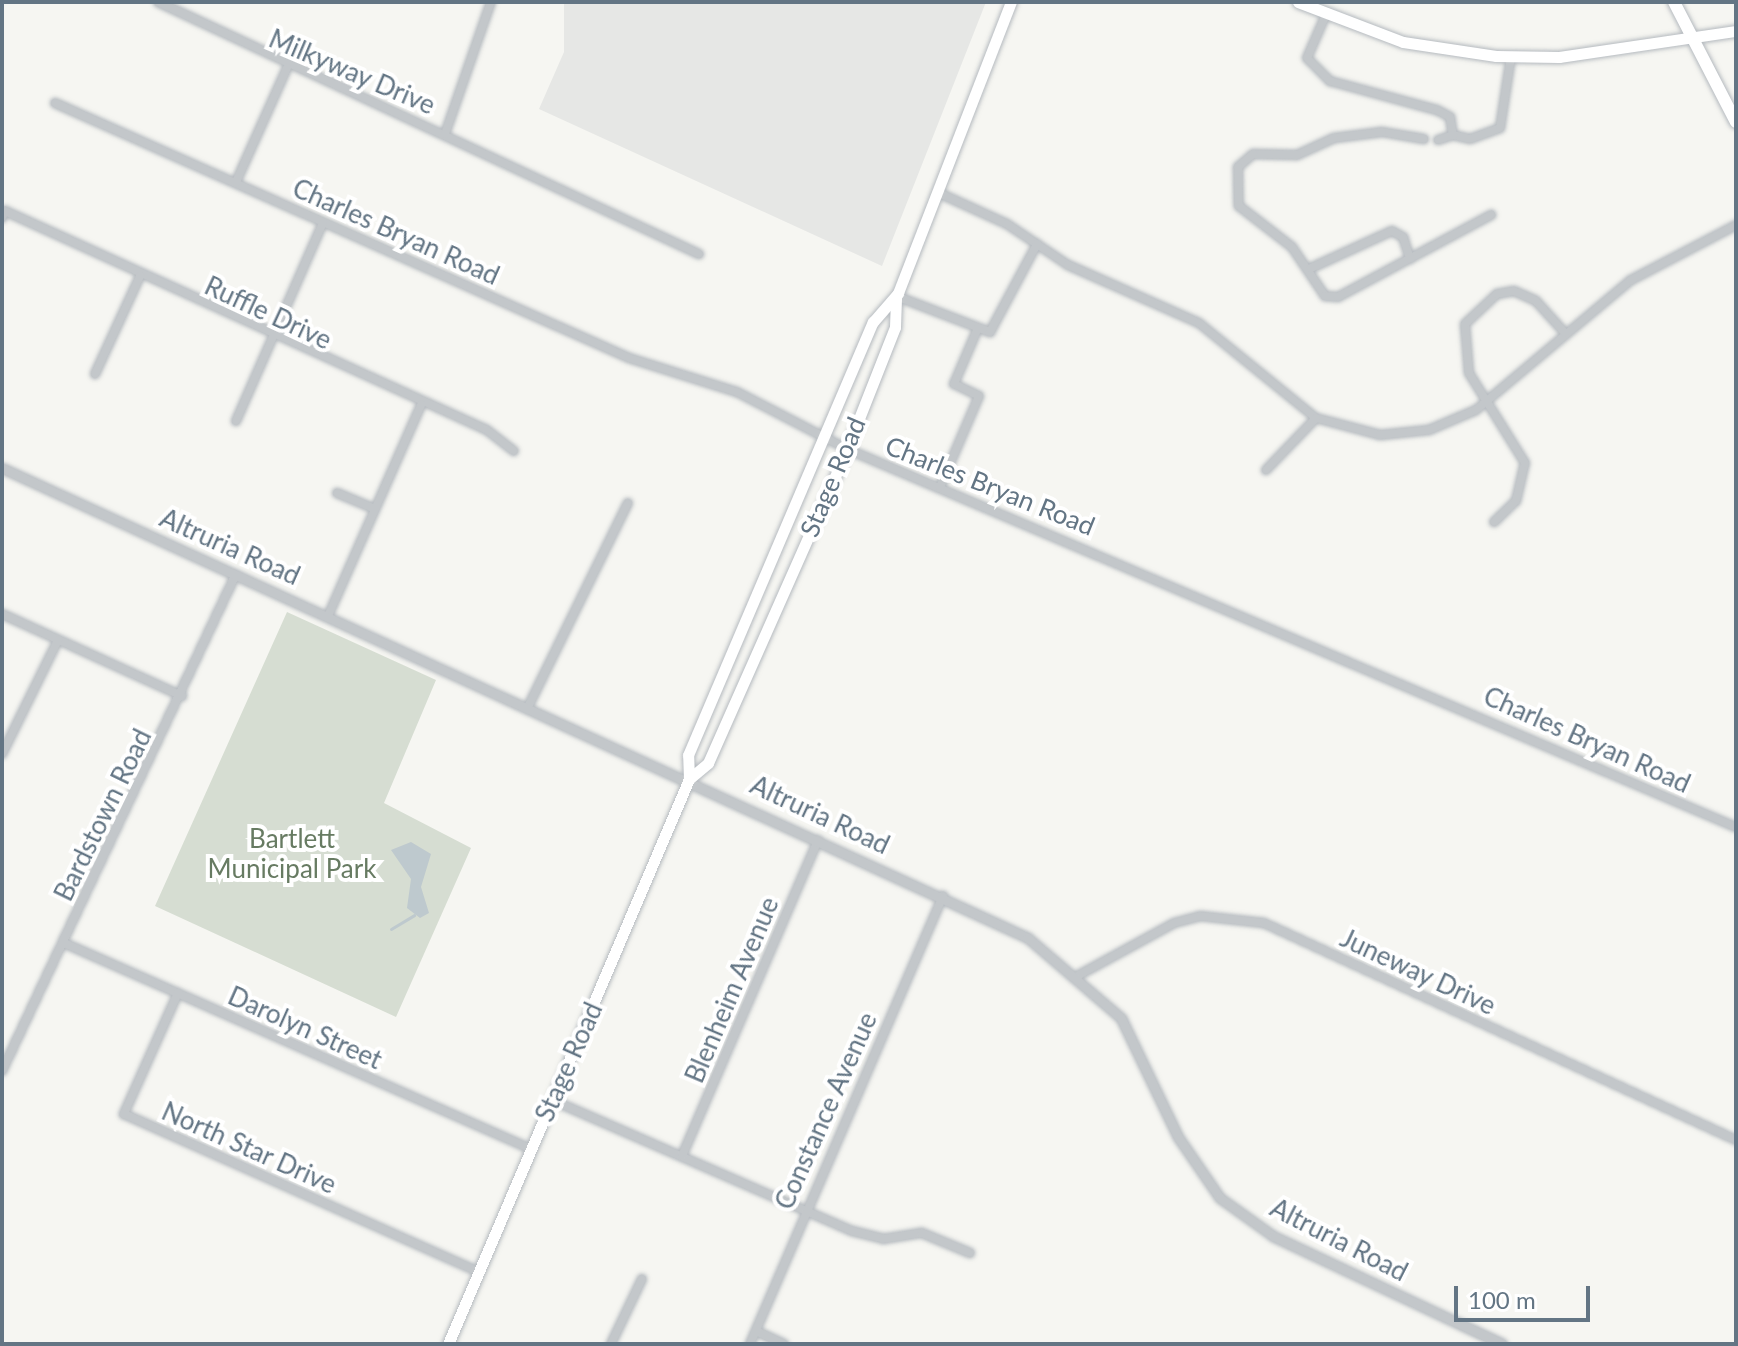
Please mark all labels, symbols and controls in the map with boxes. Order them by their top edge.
street label: Milkyway Drive [264,23,440,121]
street label: Charles Bryan Road [288,172,504,292]
street label: Ruffle Drive [200,270,336,356]
street label: Stage Road [794,412,872,542]
street label: Charles Bryan Road [881,430,1099,542]
street label: Altruria Road [155,502,305,592]
street label: Charles Bryan Road [1479,680,1695,800]
street label: Bardstown Road [48,724,158,906]
street label: Altruria Road [745,769,895,861]
park label: Bartlett Municipal Park [208,823,376,884]
street label: Blenheim Avenue [679,892,785,1088]
street label: Juneway Drive [1335,922,1501,1022]
street label: Darolyn Street [223,980,387,1076]
street label: Stage Road [529,998,609,1126]
street label: Constance Avenue [768,1007,884,1215]
street label: North Star Drive [157,1096,341,1200]
street label: Altruria Road [1265,1192,1413,1288]
scale bar [1458,1270,1594,1320]
text: 100 m [1468,1285,1536,1314]

